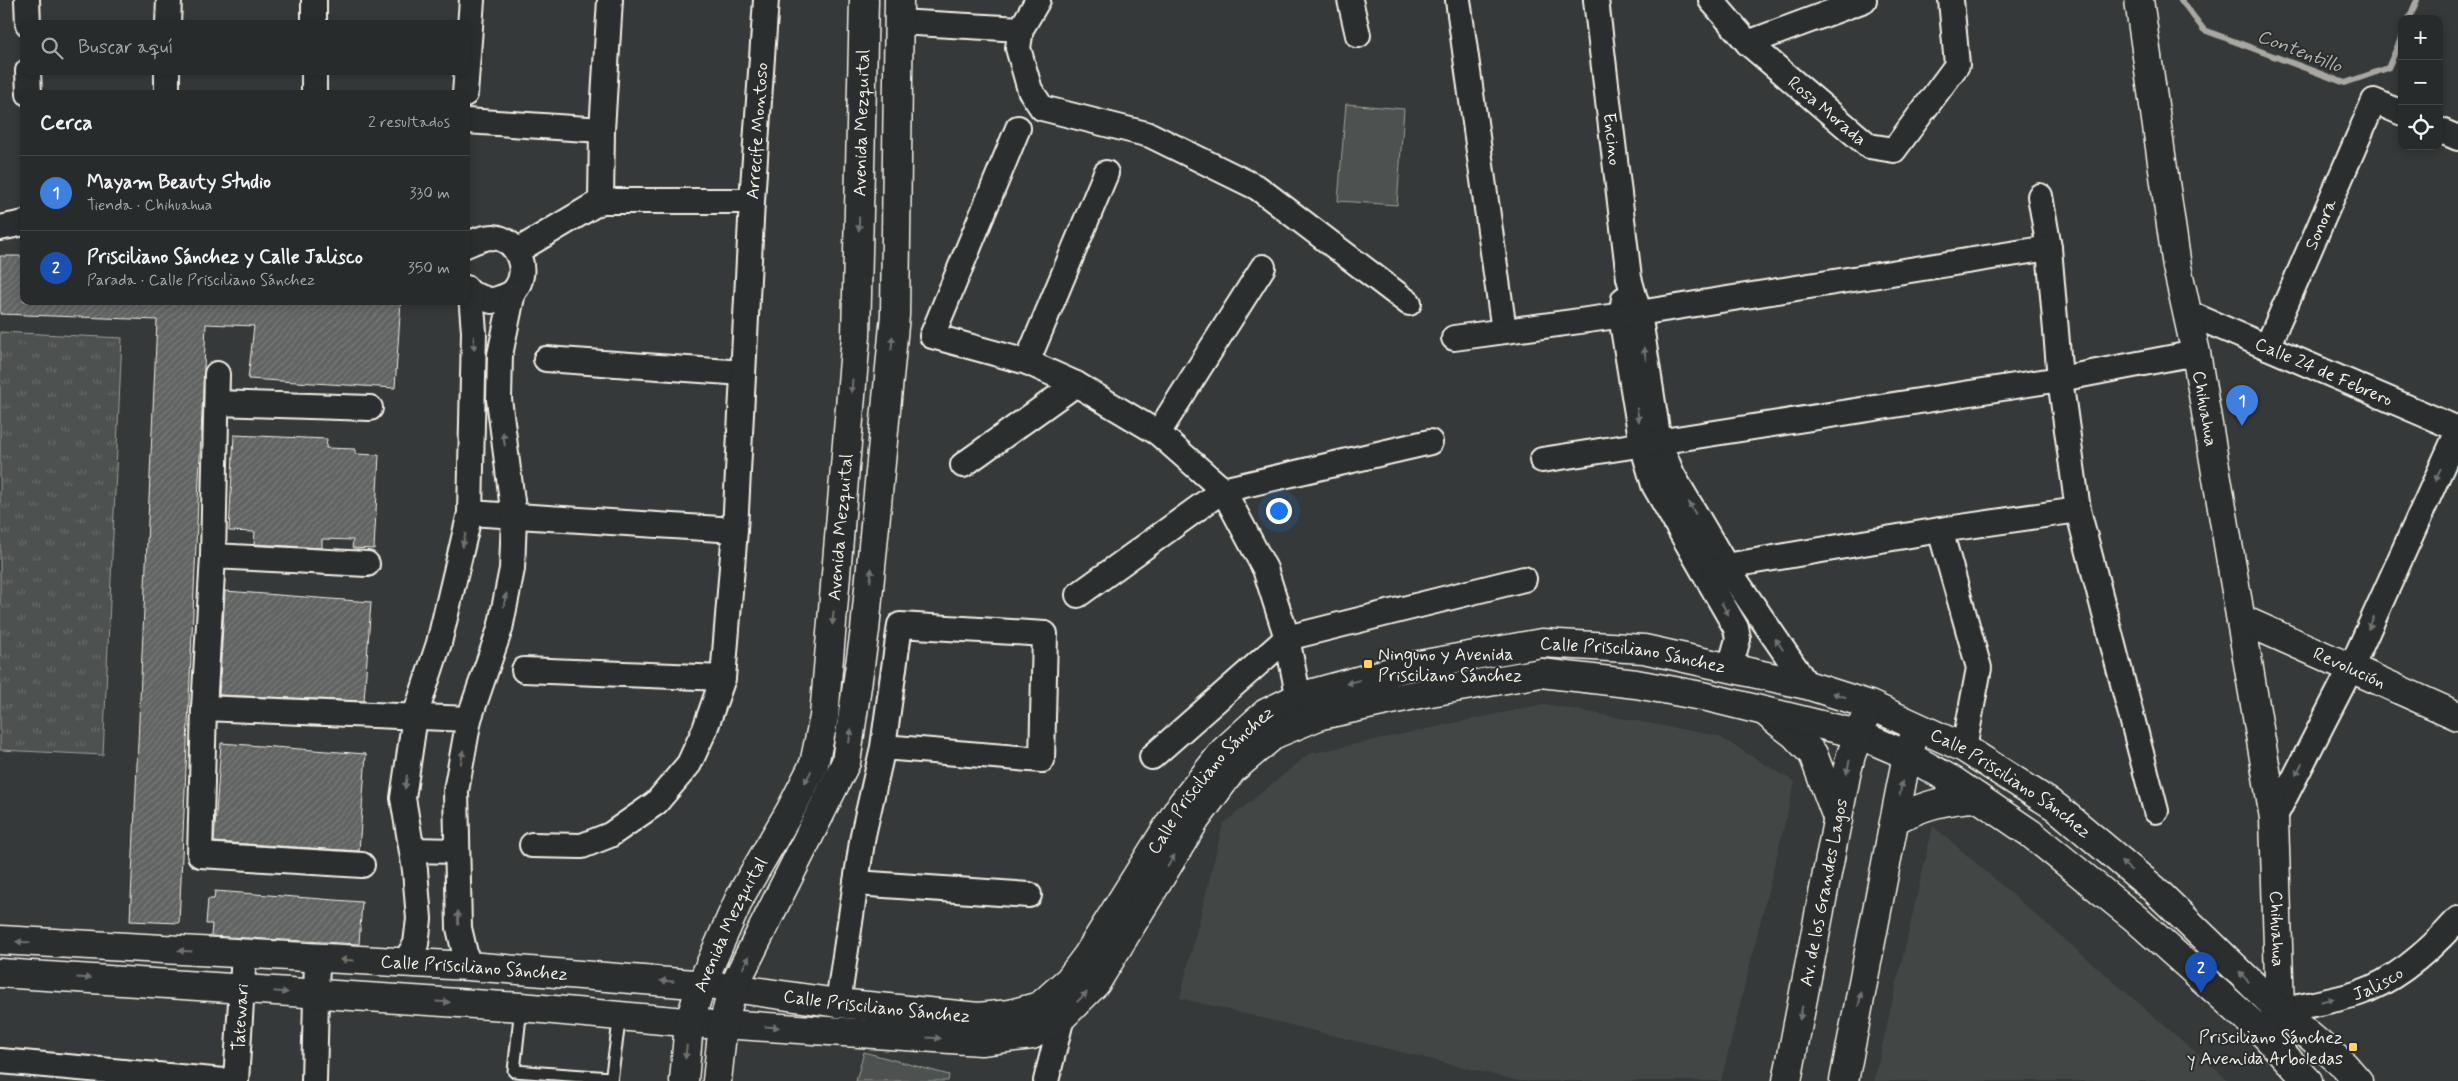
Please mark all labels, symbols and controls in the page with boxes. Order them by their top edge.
map controls [2398,15,2443,150]
button: + [2398,15,2443,60]
search box [20,20,470,75]
water label: Contentillo [2253,24,2346,79]
icon: search [38,34,66,62]
text: Buscar aquí [78,35,173,60]
street label: Avenida Mezquital [848,49,876,197]
button: − [2398,60,2443,105]
street label: Arrecife Montoso [741,62,775,200]
street label: Rosa Morada [1782,71,1871,152]
button: locate [2398,105,2443,150]
text: Cerca [40,109,93,137]
text: 2 resultados [368,112,450,133]
street label: Encino [1596,112,1627,167]
text: Mayam Beauty Studio [87,170,271,195]
text: 1 [52,183,60,204]
text: 330 m [409,183,450,204]
text: Tienda · Chihuahua [87,195,212,216]
street label: Sonora [2300,195,2343,254]
one-way arrow [854,216,862,232]
text: Prisciliano Sánchez y Calle Jalisco [87,245,363,270]
text: 2 [52,258,60,279]
text: 350 m [408,258,450,279]
text: Parada · Calle Prisciliano Sánchez [87,270,315,291]
street label: Calle 24 de Febrero [2251,332,2396,412]
one-way arrow [470,335,478,351]
one-way arrow [889,335,897,351]
one-way arrow [1641,346,1649,362]
street label: Chihuahua [2186,369,2222,448]
one-way arrow [848,378,856,394]
pin: 1 [2226,385,2258,426]
one-way arrow [1634,408,1642,424]
one-way arrow [500,431,508,447]
street label: Avenida Mezquital [823,453,859,602]
one-way arrow [2434,468,2442,482]
your location [1266,498,1292,524]
one-way arrow [1687,501,1696,514]
one-way arrow [460,532,468,547]
one-way arrow [867,567,875,583]
one-way arrow [502,592,510,608]
one-way arrow [1721,603,1730,616]
one-way arrow [829,610,837,626]
one-way arrow [2367,616,2375,630]
street label: Calle Prisciliano Sánchez [1539,632,1728,680]
one-way arrow [1774,638,1784,651]
street label: Revolución [2309,642,2389,695]
place label: Ninguno y Avenida Prisciliano Sánchez [1378,643,1522,688]
marker: Ninguno y Avenida Prisciliano Sánchez [1362,658,1374,670]
one-way arrow [1346,678,1361,686]
one-way arrow [1831,690,1846,698]
street label: Calle Prisciliano Sánchez [1142,700,1278,859]
street label: Calle Prisciliano Sánchez [1926,723,2096,844]
one-way arrow [846,728,854,744]
one-way arrow [458,749,466,764]
one-way arrow [1844,760,1852,775]
one-way arrow [2295,761,2303,776]
one-way arrow [804,770,812,784]
one-way arrow [401,775,409,791]
one-way arrow [1898,780,1906,796]
street label: Av. de los Grandes Lagos [1794,797,1854,989]
street label: Avenida Mezquital [689,853,773,995]
one-way arrow [1166,854,1175,867]
one-way arrow [2120,860,2133,871]
street label: Chihuahua [2263,890,2290,967]
one-way arrow [454,910,462,926]
one-way arrow [15,937,31,945]
one-way arrow [177,947,193,955]
street label: Calle Prisciliano Sánchez [380,950,569,987]
pin: 2 [2185,952,2217,993]
one-way arrow [742,955,750,969]
one-way arrow [339,956,355,964]
street label: Jalisco [2350,962,2409,1007]
one-way arrow [2238,972,2250,984]
one-way arrow [76,975,92,983]
one-way arrow [658,976,674,984]
street label: Tatewari [227,983,255,1052]
street label: Calle Prisciliano Sánchez [782,984,971,1029]
one-way arrow [273,988,289,996]
one-way arrow [1076,991,1088,1003]
one-way arrow [1856,991,1864,1006]
one-way arrow [2320,996,2335,1004]
one-way arrow [435,999,451,1007]
one-way arrow [1797,1005,1805,1020]
one-way arrow [764,1023,780,1031]
place label: Prisciliano Sánchez y Avenida Arboledas [2187,1026,2343,1071]
one-way arrow [926,1034,942,1042]
marker: Prisciliano Sánchez y Avenida Arboledas [2347,1041,2359,1053]
one-way arrow [682,1044,690,1060]

